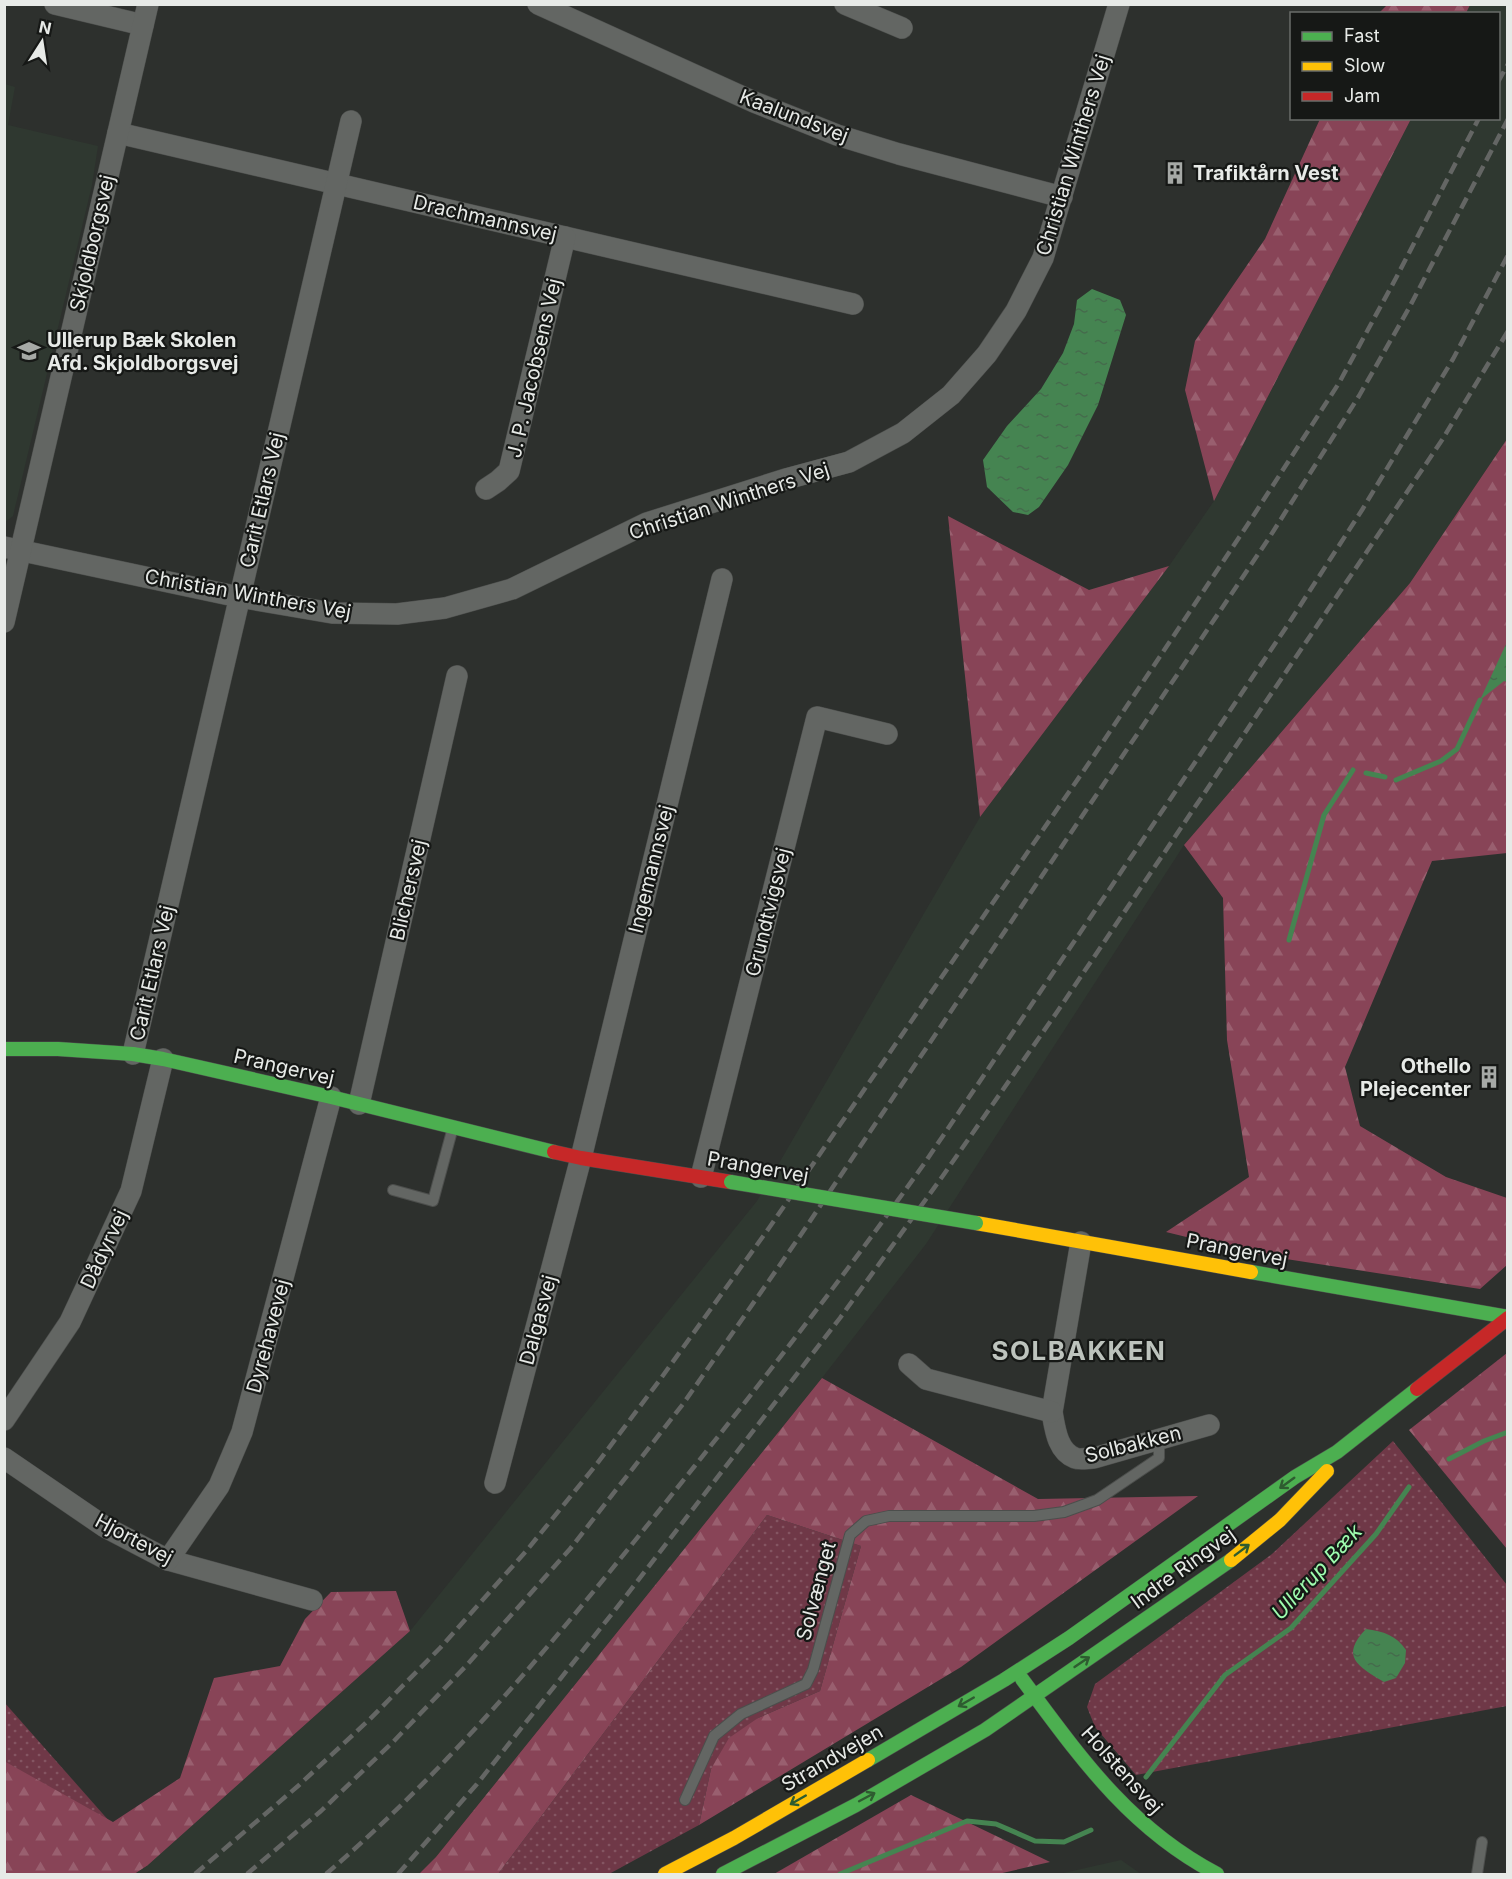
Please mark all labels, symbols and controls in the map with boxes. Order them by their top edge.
north arrow [12,12,72,72]
legend [1290,12,1500,120]
text: N [37,16,53,38]
text: Fast [1344,25,1380,46]
street label: Christian Winthers Vej [1031,51,1115,259]
text: Slow [1344,55,1385,76]
street label: Kaalundsvej [736,84,852,148]
text: Jam [1344,85,1380,106]
building icon: Trafiktårn Vest [1162,160,1188,186]
place label: Trafiktårn Vest [1193,161,1339,185]
street label: Skjoldborgsvej [65,172,119,314]
street label: Drachmannsvej [411,190,559,246]
street label: J. P. Jacobsens Vej [502,276,566,460]
place label: Ullerup Bæk Skolen Afd. Skjoldborgsvej [47,328,238,375]
school or university icon: Ullerup Bæk Skolen Afd. Skjoldborgsvej [16,338,42,364]
street label: Carit Etlars Vej [235,430,289,570]
street label: Christian Winthers Vej [626,457,832,545]
street label: Christian Winthers Vej [143,564,353,624]
street label: Ingemannsvej [623,802,679,936]
street label: Blichersvej [385,837,431,943]
street label: Grundtvigsvej [740,845,796,979]
street label: Carit Etlars Vej [125,903,179,1043]
street label: Prangervej [231,1044,337,1090]
place label: Othello Plejecenter [1360,1054,1471,1101]
building icon: Othello Plejecenter [1476,1064,1502,1090]
street label: Prangervej [705,1146,811,1188]
street label: Dådyrvej [75,1206,133,1292]
street label: Prangervej [1184,1228,1290,1272]
street label: Dalgasvej [515,1272,561,1368]
street label: Dyrehavevej [241,1276,295,1396]
district label: SOLBAKKEN [992,1335,1166,1366]
street label: Solbakken [1082,1420,1184,1468]
one-way arrow [1280,1477,1296,1489]
street label: Hjortevej [91,1509,177,1569]
water label: Ullerup Bæk [1266,1518,1367,1625]
street label: Indre Ringvej [1126,1522,1240,1614]
street label: Solvænget [791,1538,841,1643]
one-way arrow [1233,1544,1249,1556]
one-way arrow [1073,1655,1090,1667]
one-way arrow [958,1697,976,1708]
street label: Strandvejen [777,1719,887,1797]
street label: Holstensvej [1076,1721,1168,1819]
one-way arrow [858,1791,876,1802]
one-way arrow [790,1795,807,1807]

